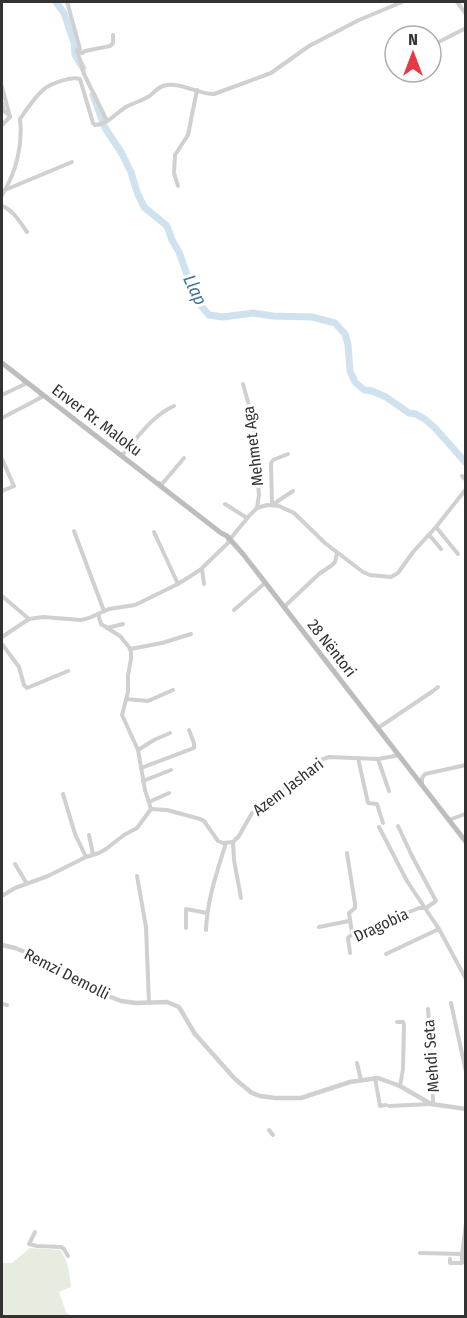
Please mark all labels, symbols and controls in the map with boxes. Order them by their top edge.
north arrow [383,24,443,84]
text: N [408,30,418,49]
water label: Llap [178,271,212,309]
street label: Enver Rr. Maloku [48,380,146,460]
street label: Mehmet Aga [239,405,267,487]
street label: 28 Nëntori [304,615,360,681]
street label: Azem Jashari [249,754,327,820]
street label: Dragobia [351,904,411,946]
street label: Remzi Demolli [21,944,113,1004]
street label: Mehdi Seta [419,1019,443,1093]

